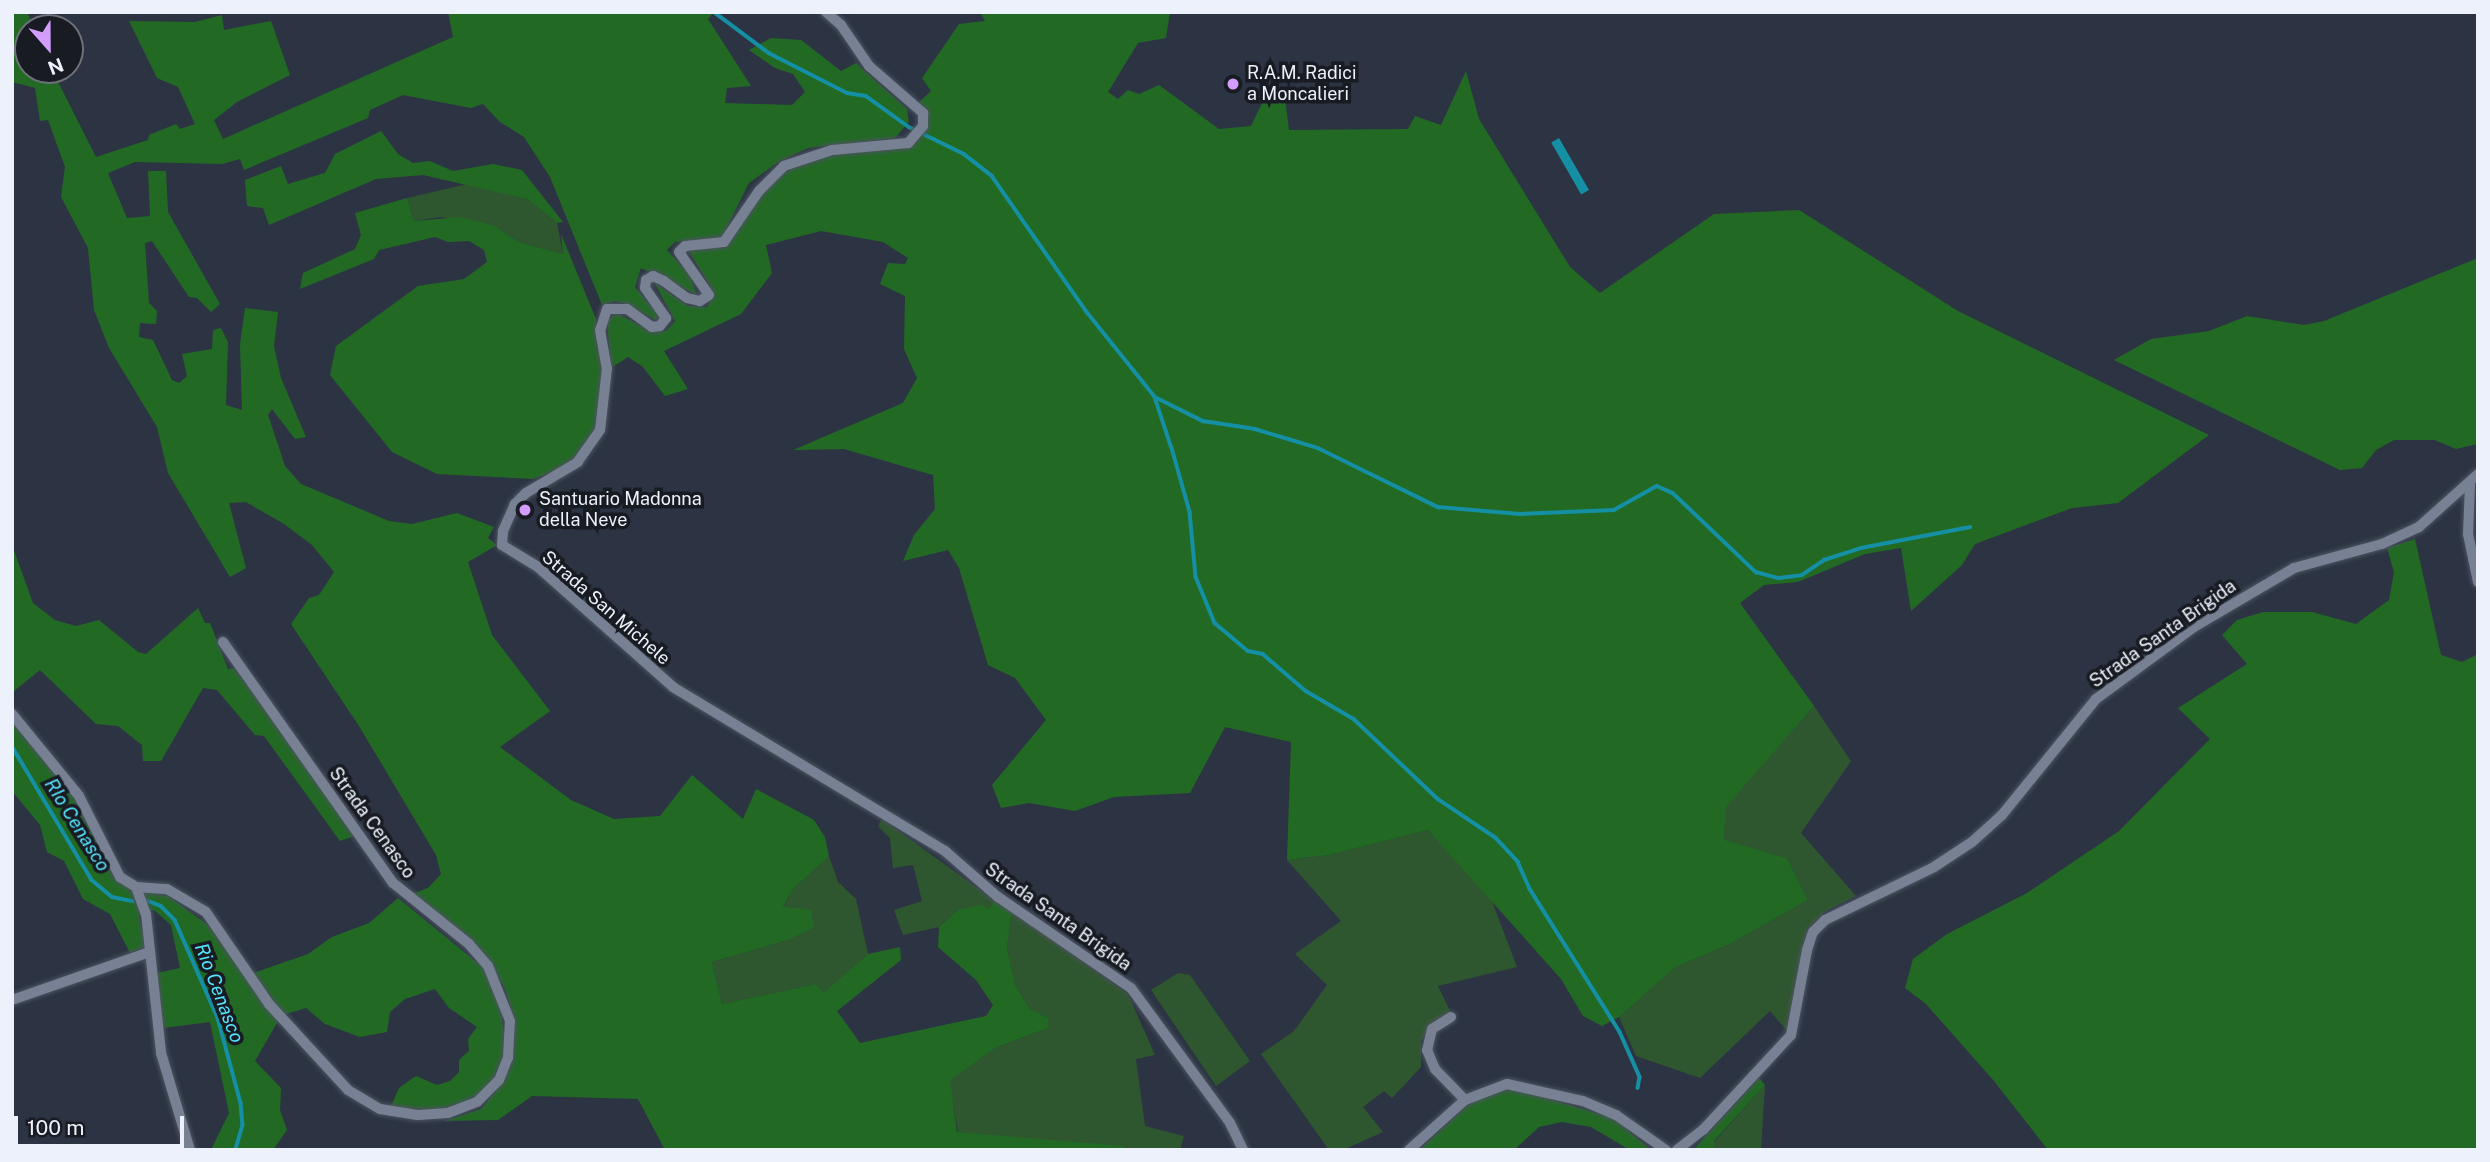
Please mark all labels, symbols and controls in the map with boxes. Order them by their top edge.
north arrow [14,14,84,84]
text: N [45,54,67,80]
place label: R.A.M. Radici a Moncalieri [1247,63,1356,106]
marker: R.A.M. Radici a Moncalieri [1225,76,1241,92]
place label: Santuario Madonna della Neve [539,489,702,532]
marker: Santuario Madonna della Neve [517,502,533,518]
street label: Strada San Michele [537,546,675,670]
street label: Strada Santa Brigida [2086,575,2240,693]
street label: Strada Cenasco [324,763,420,883]
water label: RIo Cenasco [39,774,115,876]
street label: Strada Santa Brigida [981,858,1135,976]
water label: Rio Cenasco [190,940,248,1046]
scale bar [18,1102,187,1146]
text: 100 m [27,1115,84,1140]

